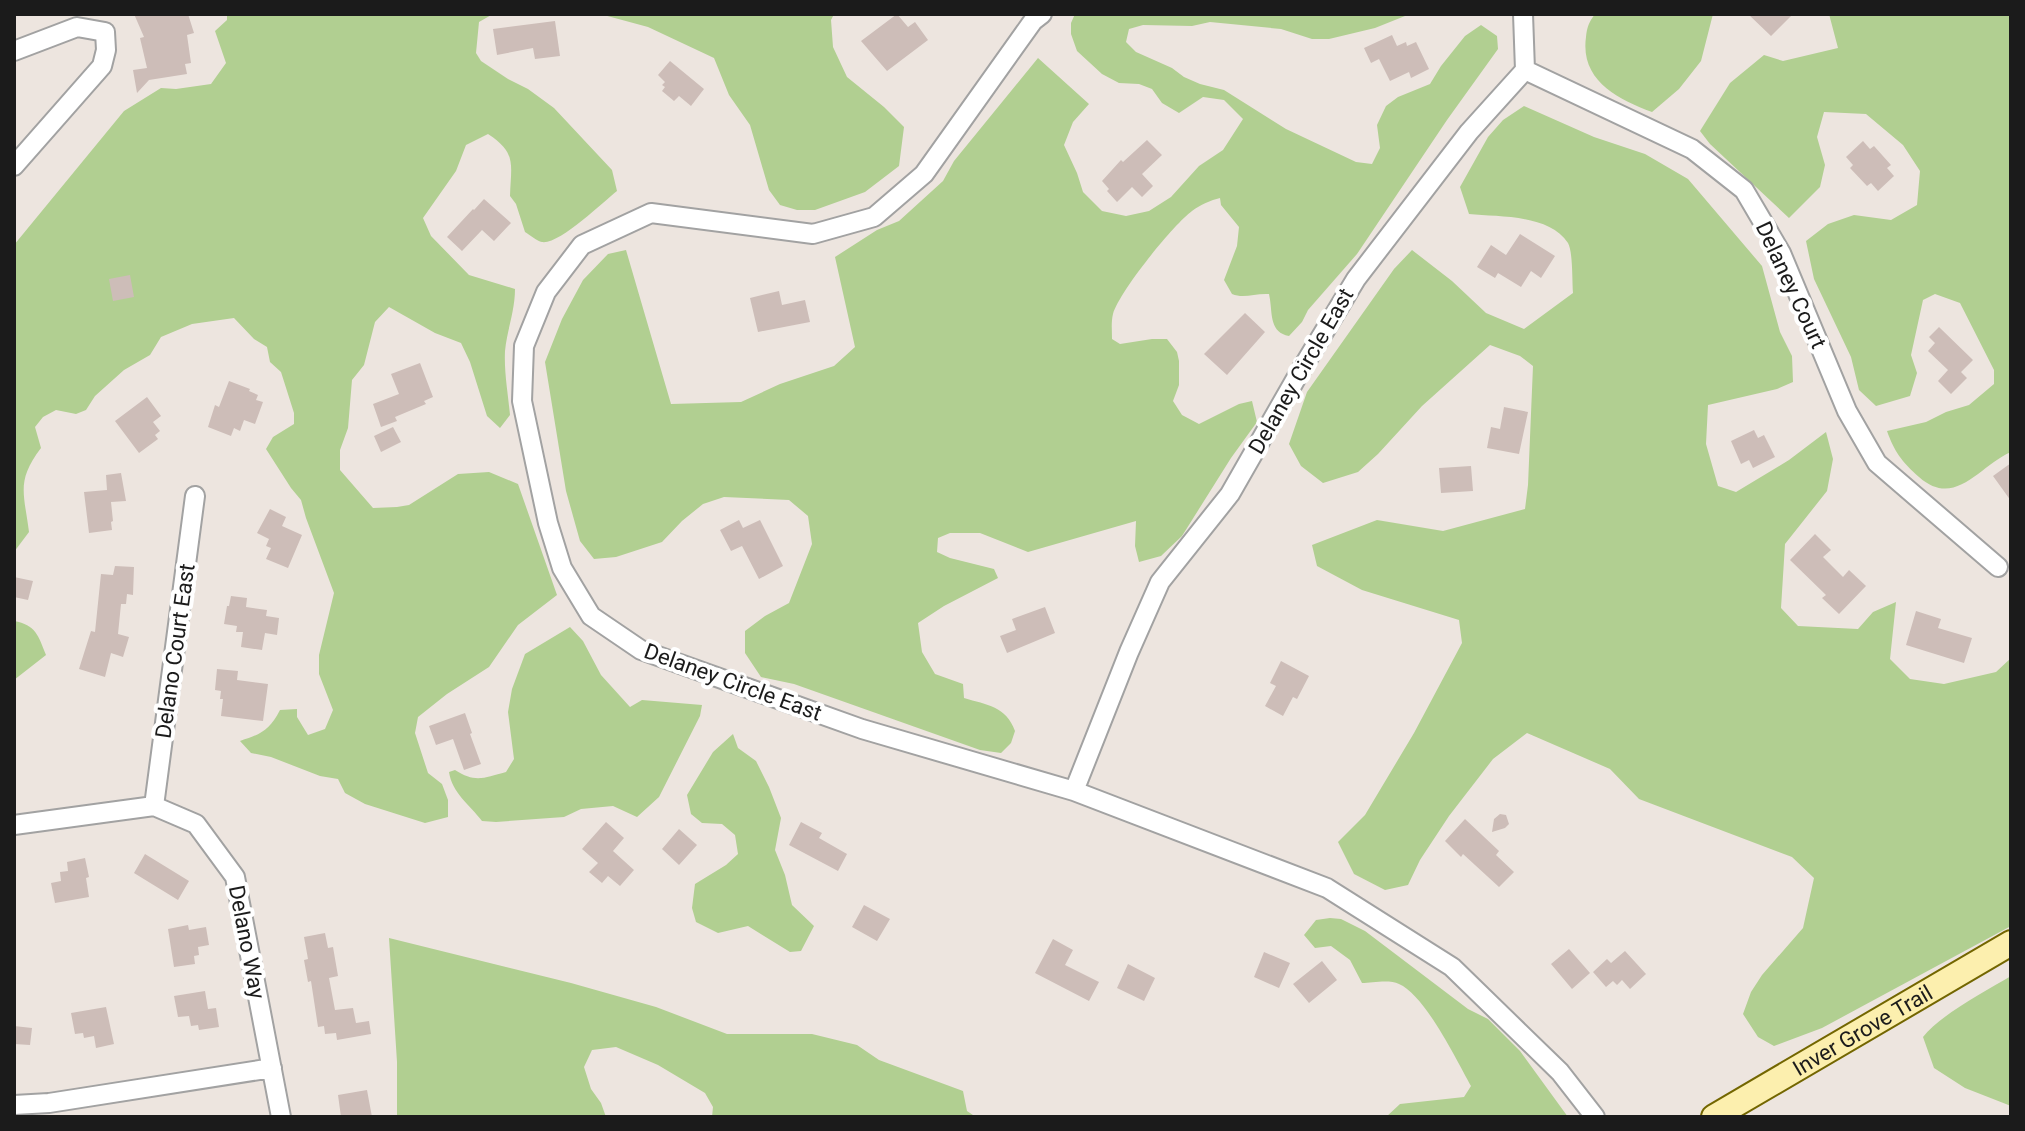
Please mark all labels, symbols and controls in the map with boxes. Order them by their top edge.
street label: Delaney Court [1751,218,1831,352]
street label: Delaney Circle East [1243,284,1359,458]
street label: Delano Court East [150,562,200,740]
street label: Delaney Circle East [641,638,825,726]
street label: Delano Way [224,883,270,1001]
street label: Inver Grove Trail [1788,980,1937,1081]

